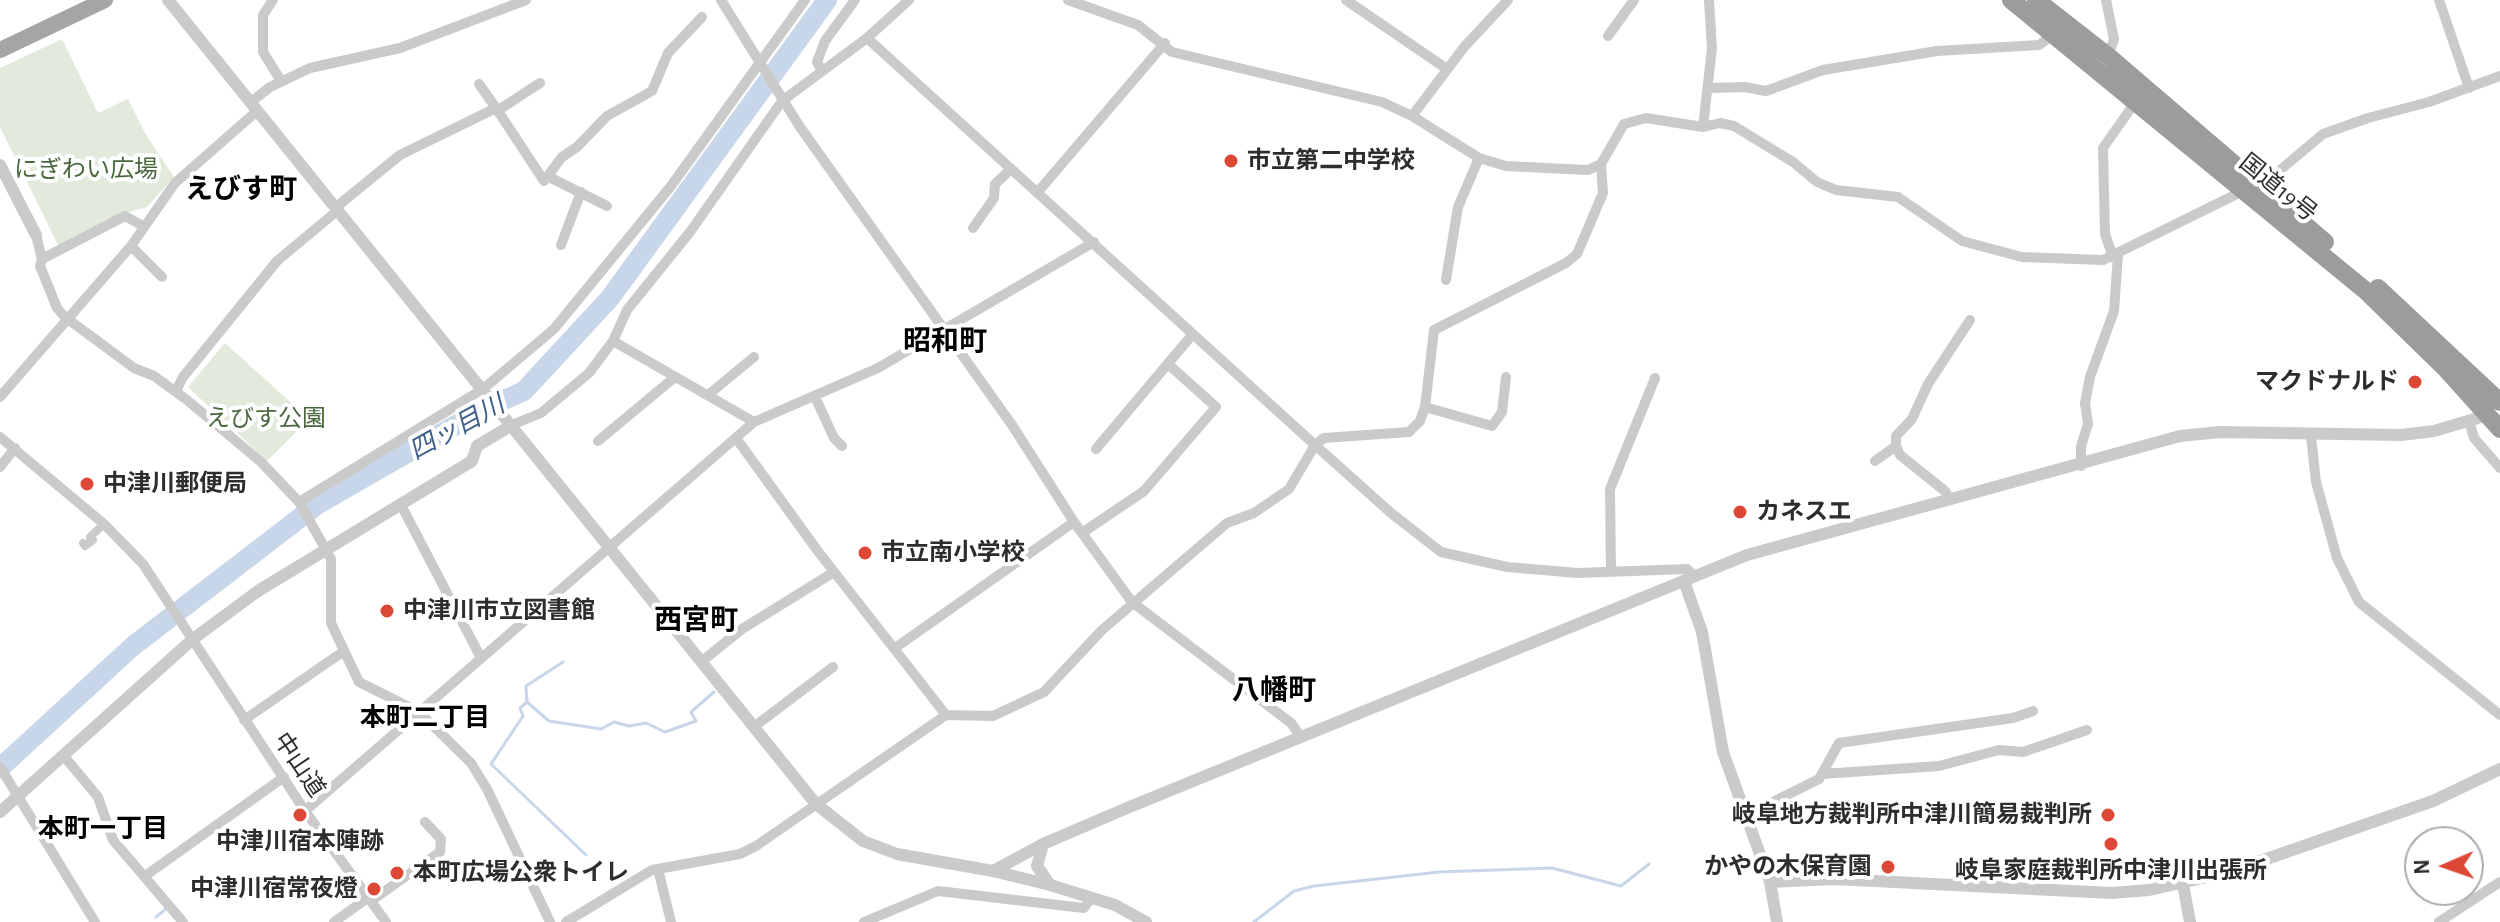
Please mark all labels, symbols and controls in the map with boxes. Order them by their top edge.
place label: 市立第二中学校 [1247,147,1415,175]
street label: 国道19号 [2233,148,2323,228]
marker: 市立第二中学校 [1222,152,1240,170]
park label: にぎわい広場 [14,156,158,184]
district label: えびす町 [185,173,297,207]
district label: 昭和町 [903,325,987,359]
place label: マクドナルド [2255,368,2399,396]
marker: マクドナルド [2406,373,2424,391]
water label: 四ッ目川 [404,389,510,467]
park label: えびす公園 [206,405,326,433]
place label: 中津川郵便局 [103,470,247,498]
marker: 中津川郵便局 [78,475,96,493]
place label: カネスエ [1756,498,1852,526]
marker: カネスエ [1731,503,1749,521]
place label: 市立南小学校 [881,539,1025,567]
marker: 市立南小学校 [856,544,874,562]
place label: 中津川市立図書館 [403,597,595,625]
marker: 中津川市立図書館 [378,602,396,620]
district label: 西宮町 [654,604,738,638]
district label: 八幡町 [1232,674,1316,708]
district label: 本町二丁目 [360,702,490,734]
street label: 中山道 [267,727,331,803]
place label: 岐阜地方裁判所中津川簡易裁判所 [1732,801,2092,829]
marker: 中津川宿本陣跡 [291,806,309,824]
marker: 岐阜地方裁判所中津川簡易裁判所 [2099,806,2117,824]
district label: 本町一丁目 [38,813,168,845]
north arrow [2404,826,2484,906]
place label: 中津川宿本陣跡 [216,828,384,856]
marker: 岐阜家庭裁判所中津川出張所 [2102,835,2120,853]
place label: かやの木保育園 [1704,853,1872,881]
place label: 岐阜家庭裁判所中津川出張所 [1955,857,2267,885]
marker: かやの木保育園 [1879,858,1897,876]
place label: 本町広場公衆トイレ [413,859,629,887]
text: N [2411,859,2433,875]
marker: 本町広場公衆トイレ [388,864,406,882]
place label: 中津川宿常夜燈 [190,875,358,903]
marker: 中津川宿常夜燈 [365,880,383,898]

